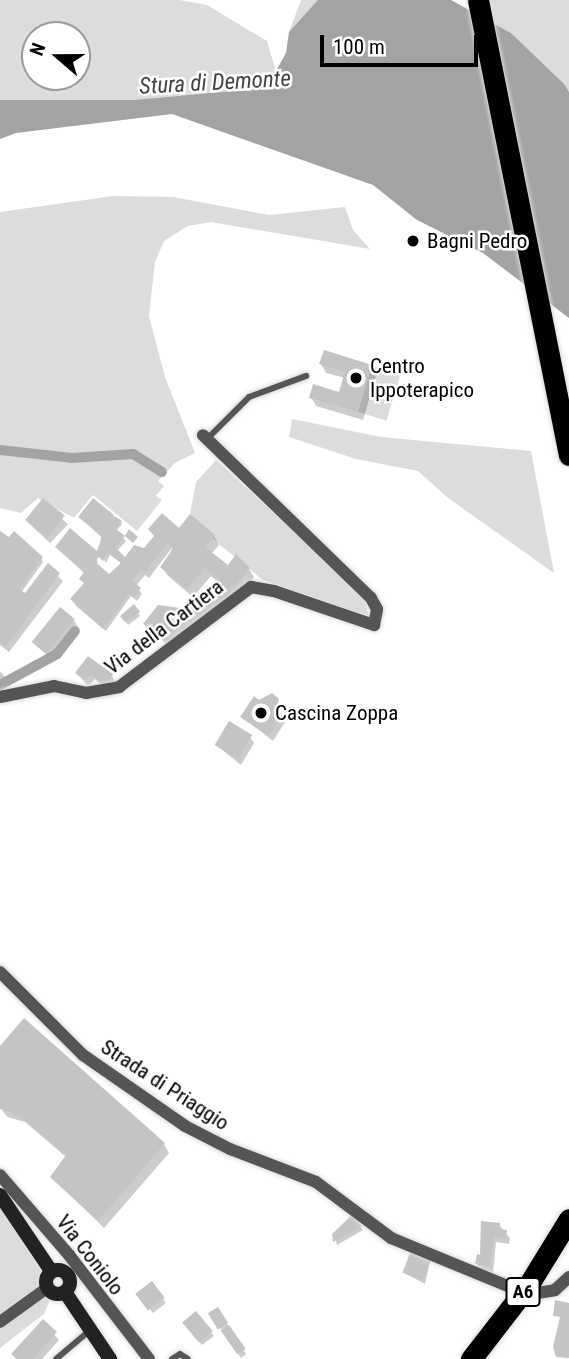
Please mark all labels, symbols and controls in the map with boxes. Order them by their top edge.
north arrow [21,21,91,91]
scale bar [324,21,482,65]
text: 100 m [333,35,385,59]
text: N [25,40,50,59]
water label: Stura di Demonte [139,65,291,101]
place label: Bagni Pedro [427,228,527,254]
marker: Bagni Pedro [405,233,421,249]
place label: Centro Ippoterapico [370,353,474,403]
marker: Centro Ippoterapico [348,370,364,386]
street label: Via della Cartiera [100,574,228,680]
place label: Cascina Zoppa [275,700,398,726]
marker: Cascina Zoppa [253,705,269,721]
street label: Strada di Priaggio [96,1034,234,1136]
street label: Via Coniolo [51,1210,129,1300]
road number: A6 [505,1276,540,1308]

